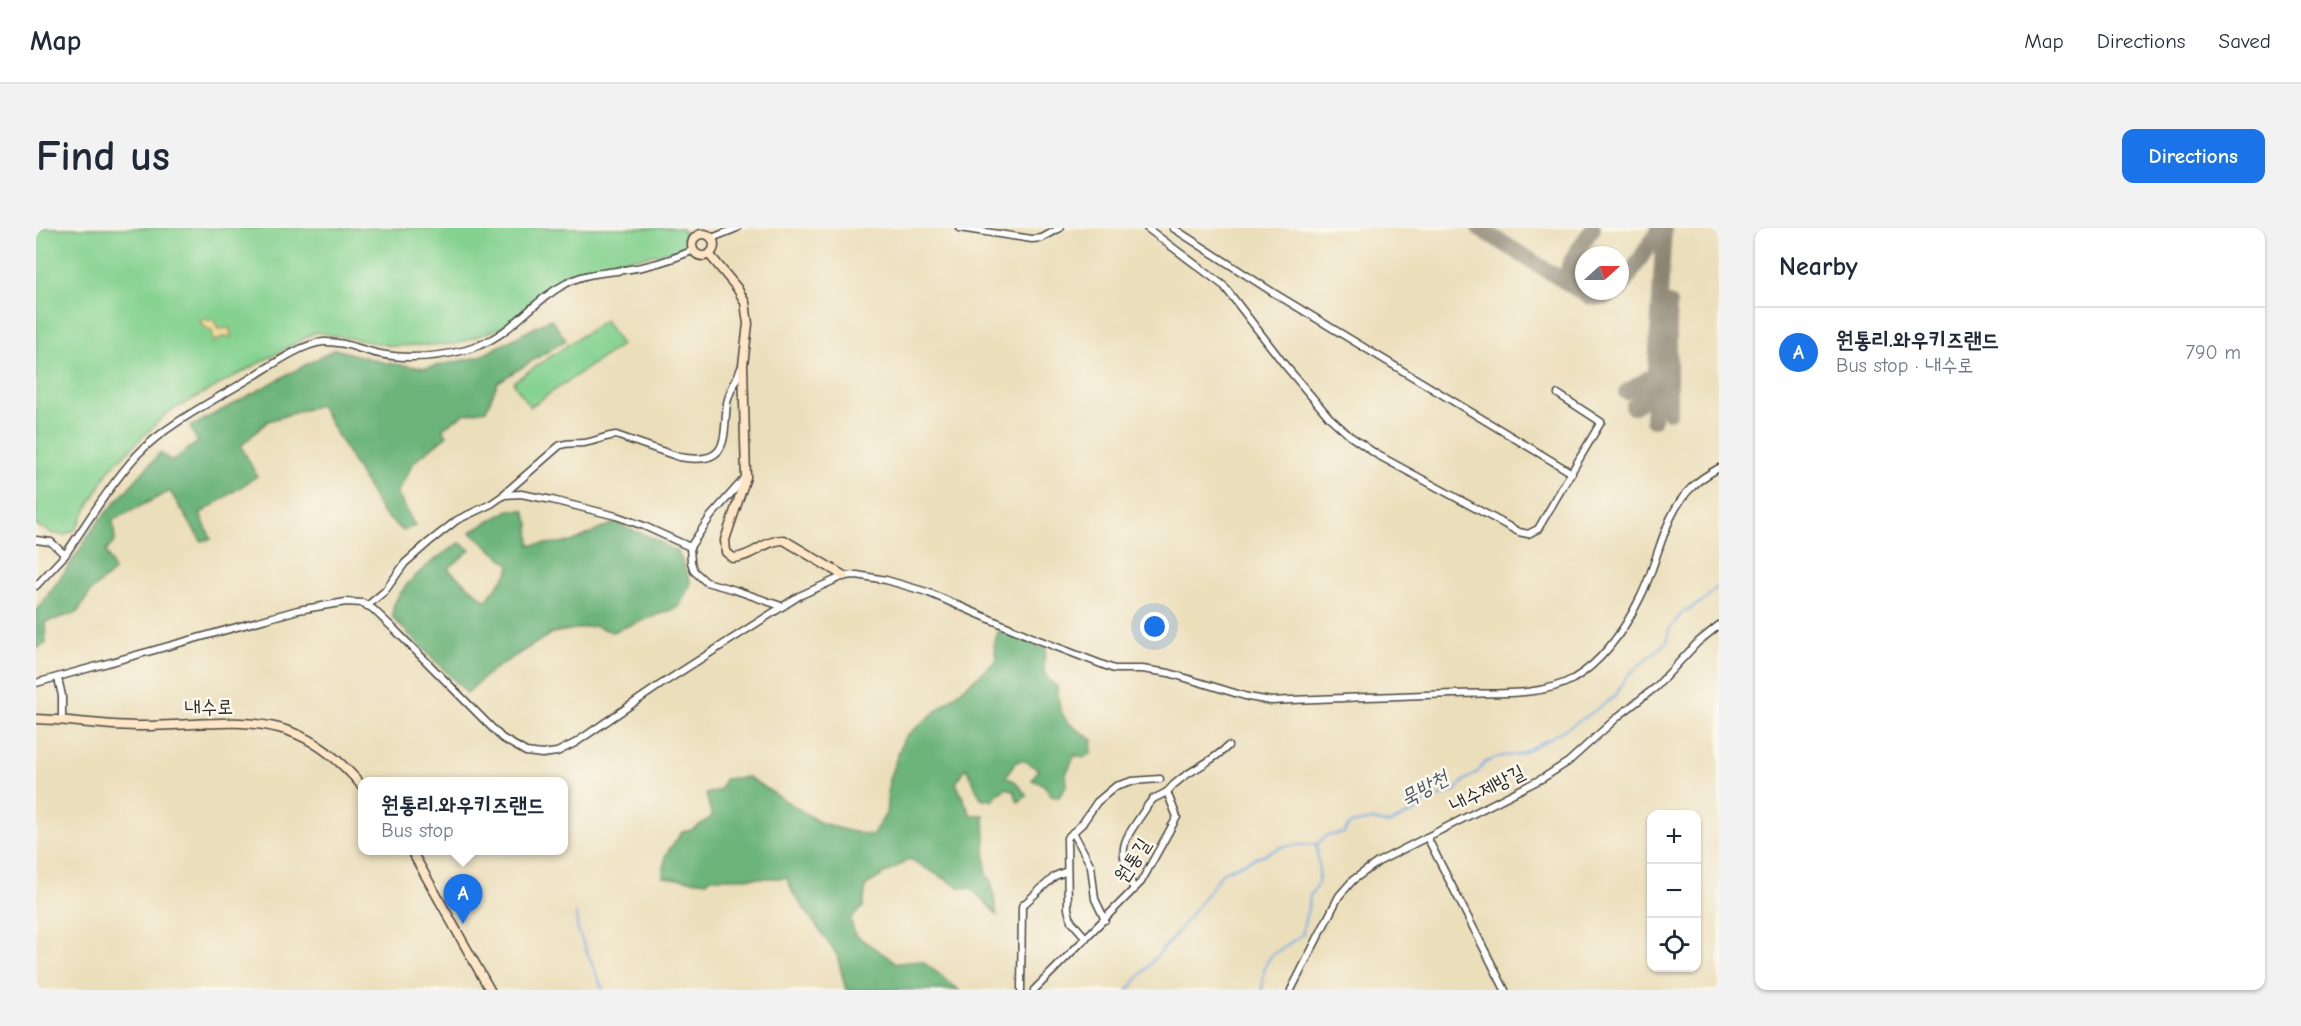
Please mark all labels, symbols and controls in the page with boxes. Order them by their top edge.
text: Map [30,25,81,57]
text: Map [2024,29,2064,53]
text: Directions [2097,29,2186,53]
text: Saved [2219,29,2271,53]
button: Directions [2122,129,2265,183]
text: Find us [36,132,170,181]
north arrow [1575,246,1629,300]
text: Nearby [1779,252,1858,282]
text: 원통리.와우키즈랜드 [1836,327,1999,353]
text: A [1793,341,1804,364]
text: 790 m [2186,341,2241,364]
text: Bus stop · 내수로 [1836,354,1973,377]
your location [1140,612,1169,641]
street label: 내수로 [184,695,234,720]
street label: 내수제방길 [1446,760,1528,817]
water label: 묵방천 [1396,764,1454,811]
popup [358,777,568,855]
text: 원통리.와우키즈랜드 [381,792,545,818]
map controls [1647,810,1701,972]
button: + [1647,810,1701,864]
text: Bus stop [381,819,454,842]
street label: 원통길 [1110,834,1155,887]
button: − [1647,864,1701,918]
pin: A [444,874,482,924]
button: locate [1647,918,1701,972]

